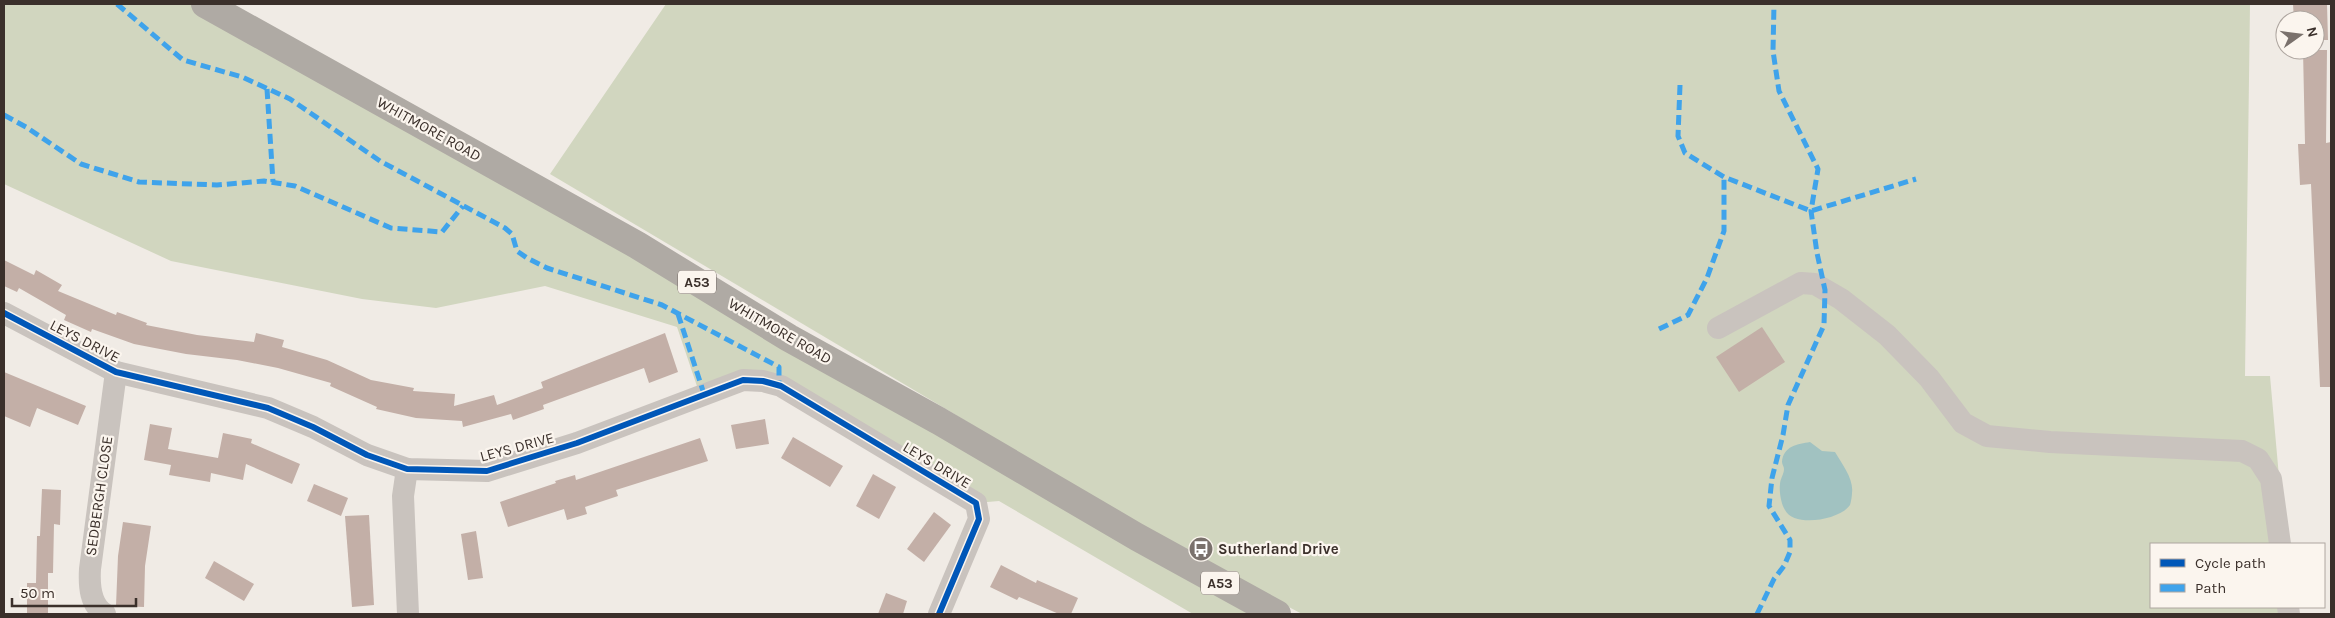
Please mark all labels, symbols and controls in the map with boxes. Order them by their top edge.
north arrow [2275,10,2325,60]
text: N [2303,25,2322,39]
street label: WHITMORE ROAD [374,93,484,165]
road number: A53 [678,270,716,294]
street label: WHITMORE ROAD [725,294,835,368]
street label: LEYS DRIVE [47,316,123,366]
street label: LEYS DRIVE [478,428,556,466]
street label: SEDBERGH CLOSE [82,435,116,557]
street label: LEYS DRIVE [900,438,974,492]
bus stop icon: Sutherland Drive [1188,536,1214,562]
place label: Sutherland Drive [1218,540,1339,558]
legend [2150,543,2325,608]
text: Cycle path [2195,554,2266,572]
road number: A53 [1201,572,1239,594]
scale bar [12,576,136,608]
text: Path [2195,579,2226,597]
text: 50 m [20,584,55,602]

